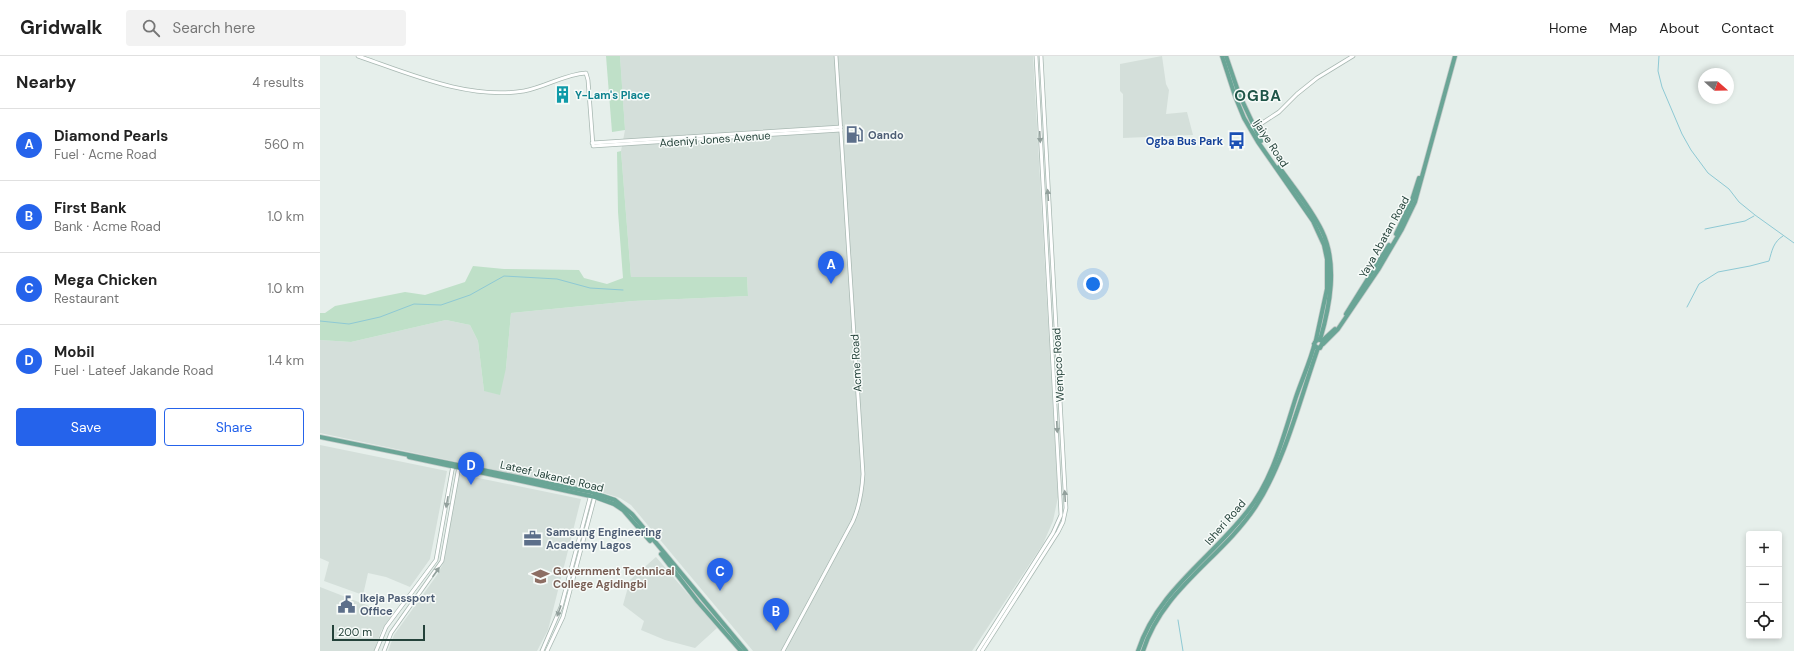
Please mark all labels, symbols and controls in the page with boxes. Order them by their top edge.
search box [126,10,406,46]
text: Gridwalk [20,15,102,40]
icon: search [140,17,162,39]
text: Search here [172,18,255,38]
text: Home [1549,19,1587,37]
text: Map [1609,19,1637,37]
text: About [1659,19,1699,37]
text: Contact [1721,19,1774,37]
north arrow [1698,68,1734,104]
text: Nearby [16,71,76,93]
text: 4 results [252,74,304,91]
building icon: Y-Lam's Place [552,85,572,105]
district label: OGBA [1234,86,1282,106]
place label: Y-Lam's Place [575,88,651,102]
street label: Ijaiye Road [1250,116,1292,170]
fuel station icon: Oando [845,125,865,145]
text: Diamond Pearls [54,126,168,146]
street label: Adeniyi Jones Avenue [659,128,771,150]
place label: Oando [868,128,904,142]
one-way arrow [1036,131,1043,143]
bus stop icon: Ogba Bus Park [1226,131,1246,151]
place label: Ogba Bus Park [1146,134,1224,148]
text: A [24,136,34,153]
text: 560 m [264,136,304,153]
text: Fuel · Acme Road [54,146,157,163]
one-way arrow [1045,189,1052,201]
street label: Yaya Abatan Road [1356,194,1412,280]
text: First Bank [54,198,127,218]
text: B [25,208,33,225]
text: 1.0 km [267,208,304,225]
text: Bank · Acme Road [54,218,161,235]
pin: A [818,251,844,284]
text: Mega Chicken [54,270,157,290]
your location [1083,274,1103,294]
text: C [24,280,34,297]
text: 1.0 km [267,280,304,297]
text: Restaurant [54,290,119,307]
street label: Wempco Road [1049,327,1067,403]
street label: Acme Road [847,334,865,392]
text: Mobil [54,342,94,362]
text: D [24,352,34,369]
text: 1.4 km [268,352,304,369]
text: Fuel · Lateef Jakande Road [54,362,213,379]
button: Save [16,408,156,446]
button: Share [164,408,304,446]
one-way arrow [1053,421,1060,433]
pin: D [458,452,484,485]
street label: Lateef Jakande Road [499,457,605,495]
one-way arrow [1062,490,1069,502]
one-way arrow [443,496,449,508]
street label: Isheri Road [1201,496,1249,548]
place label: Samsung Engineering Academy Lagos [546,525,662,552]
office icon: Samsung Engineering Academy Lagos [523,528,543,548]
map controls [1746,531,1782,639]
button: + [1746,531,1782,567]
pin: C [707,558,733,591]
place label: Government Technical College Agidingbi [553,564,675,591]
one-way arrow [432,567,440,577]
school or university icon: Government Technical College Agidingbi [530,567,550,587]
button: − [1746,567,1782,603]
place label: Ikeja Passport Office [360,591,436,618]
public building icon: Ikeja Passport Office [337,594,357,614]
pin: B [763,598,789,631]
button: locate [1746,603,1782,639]
one-way arrow [556,605,562,617]
scale bar [332,623,425,642]
text: 200 m [338,625,372,639]

